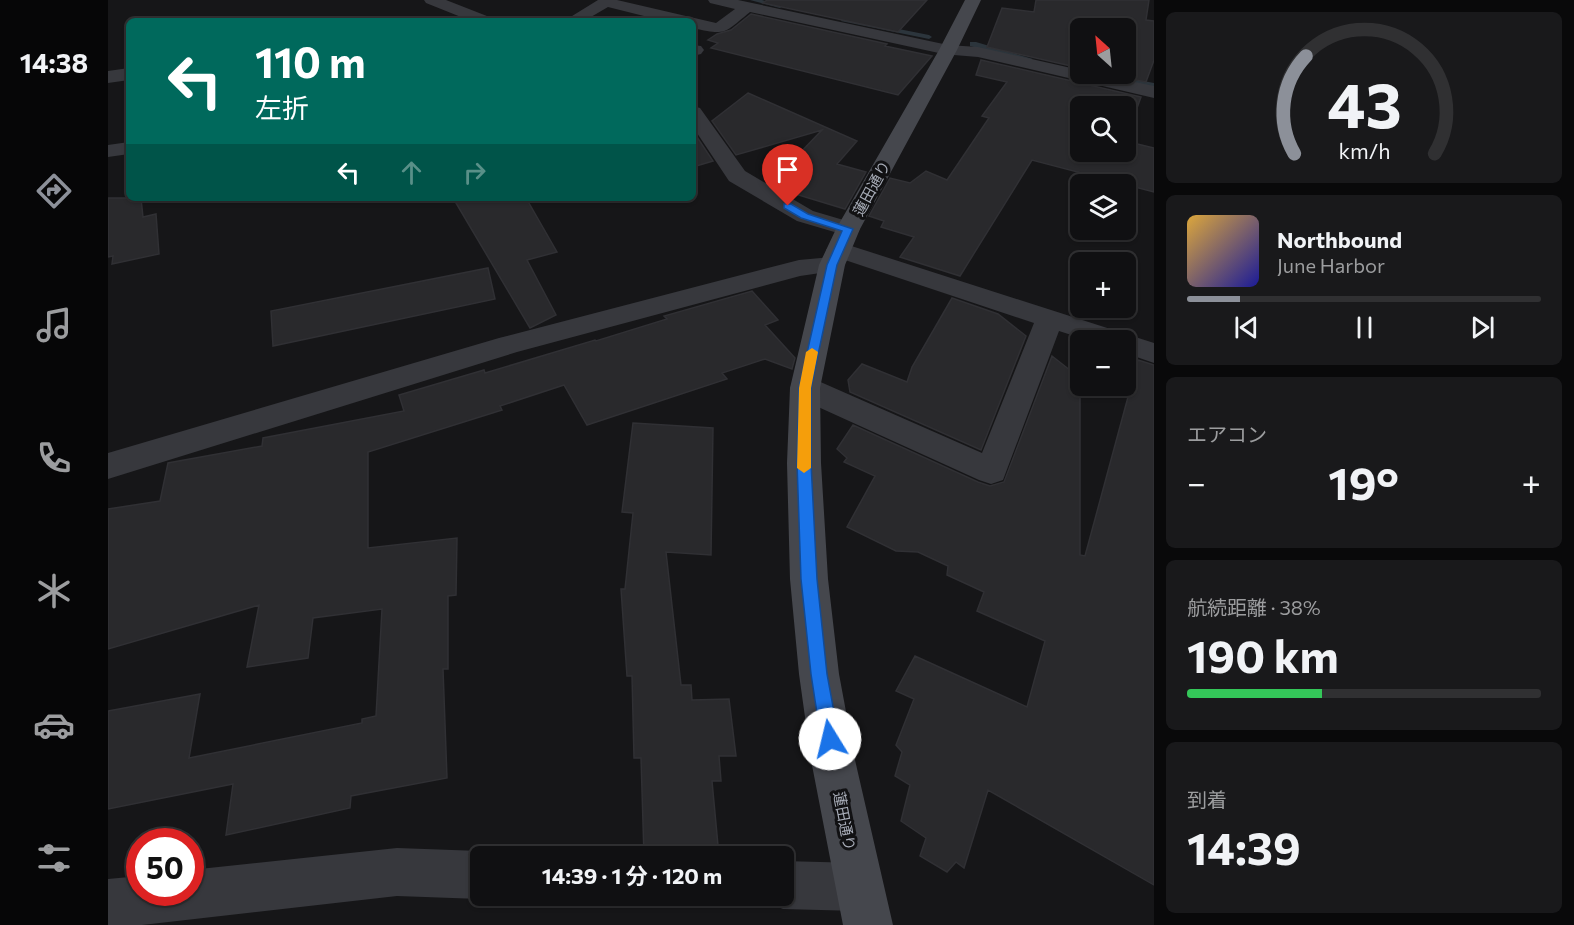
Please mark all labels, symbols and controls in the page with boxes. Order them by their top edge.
north arrow [1070,18,1136,84]
map controls [1070,18,1136,396]
text: 110 m [255,35,366,87]
icon: left [156,42,234,120]
text: 14:38 [20,46,88,79]
text: 43 [1327,65,1401,141]
text: 左折 [255,91,309,124]
button: search [1070,96,1136,162]
text: km/h [1338,138,1390,164]
pin [762,144,813,206]
icon: arrive [771,153,804,186]
icon: left [332,156,365,189]
icon: ahead [395,156,428,189]
icon: right [458,156,491,189]
street label: 蓮田通り [849,157,893,219]
icon: directions [33,170,75,212]
button: layers [1070,174,1136,240]
text: Northbound [1277,226,1402,253]
button: + [1070,252,1136,318]
text: June Harbor [1277,253,1385,277]
icon: music [33,304,75,346]
icon: previous [1230,311,1263,344]
icon: pause [1348,311,1381,344]
icon: next [1466,311,1499,344]
button: − [1070,330,1136,396]
text: エアコン [1187,422,1267,446]
icon: phone [33,437,75,479]
text: 19° [1328,454,1399,509]
text: − [1187,461,1206,502]
text: + [1522,461,1541,502]
icon: climate [33,570,75,612]
text: 航続距離 · 38% [1187,595,1321,619]
text: 190 km [1187,627,1339,682]
icon: car [33,704,75,746]
position arrow [798,707,862,771]
text: 到着 [1187,787,1227,811]
street label: 蓮田通り [830,790,860,852]
text: 14:39 [1187,819,1301,874]
speed limit sign: 50 [126,828,204,906]
icon: filters [33,837,75,879]
text: 14:39 · 1 分 · 120 m [542,862,722,889]

